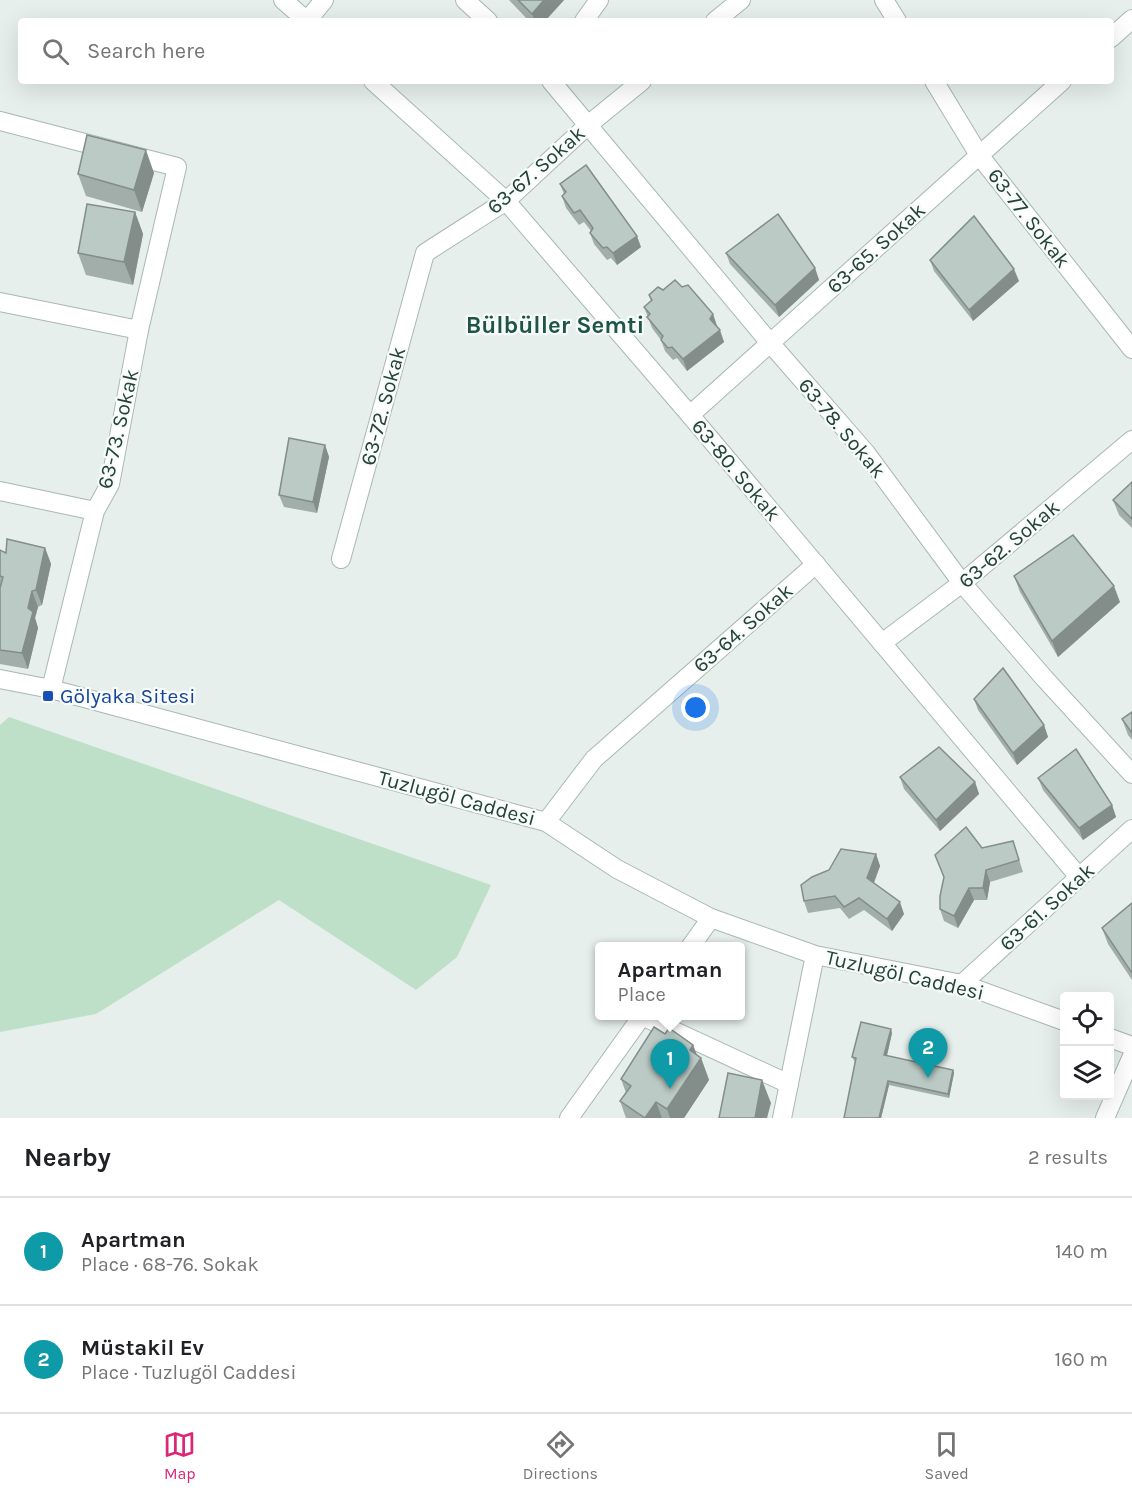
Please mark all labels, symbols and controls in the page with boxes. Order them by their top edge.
search box [18,18,1114,84]
icon: search [39,35,72,68]
text: Search here [87,38,205,64]
street label: 63-67. Sokak [482,121,590,219]
street label: 63-77. Sokak [983,163,1075,273]
street label: 63-65. Sokak [822,198,930,298]
district label: Bülbüller Semti [466,311,644,339]
street label: 63-72. Sokak [356,344,410,468]
street label: 63-73. Sokak [93,367,143,491]
street label: 63-78. Sokak [793,373,891,483]
street label: 63-80. Sokak [687,414,786,526]
street label: 63-62. Sokak [954,495,1064,593]
street label: 63-64. Sokak [688,578,798,678]
place label: Gölyaka Sitesi [60,684,196,708]
marker: Gölyaka Sitesi [41,689,55,703]
your location [681,693,710,722]
street label: Tuzlugöl Caddesi [376,765,538,831]
street label: 63-61. Sokak [995,858,1099,956]
popup [595,942,745,1020]
street label: Tuzlugöl Caddesi [823,945,987,1005]
text: Apartman [618,957,722,983]
text: Place [618,983,666,1006]
map controls [1060,992,1114,1100]
button: locate [1060,992,1114,1046]
pin: 2 [908,1028,948,1078]
pin: 1 [650,1040,690,1089]
button: layers [1060,1046,1114,1100]
text: Nearby [24,1142,111,1173]
text: 2 results [1028,1146,1108,1169]
text: Apartman [81,1227,186,1253]
text: 1 [40,1240,47,1263]
text: 140 m [1055,1240,1108,1263]
text: Place · 68-76. Sokak [81,1253,259,1276]
text: Müstakil Ev [81,1335,204,1361]
text: 2 [37,1348,50,1371]
text: 160 m [1055,1348,1108,1371]
text: Place · Tuzlugöl Caddesi [81,1361,297,1384]
tab: Map [163,1428,196,1483]
tab: Directions [523,1428,598,1483]
tab: Saved [925,1428,969,1483]

